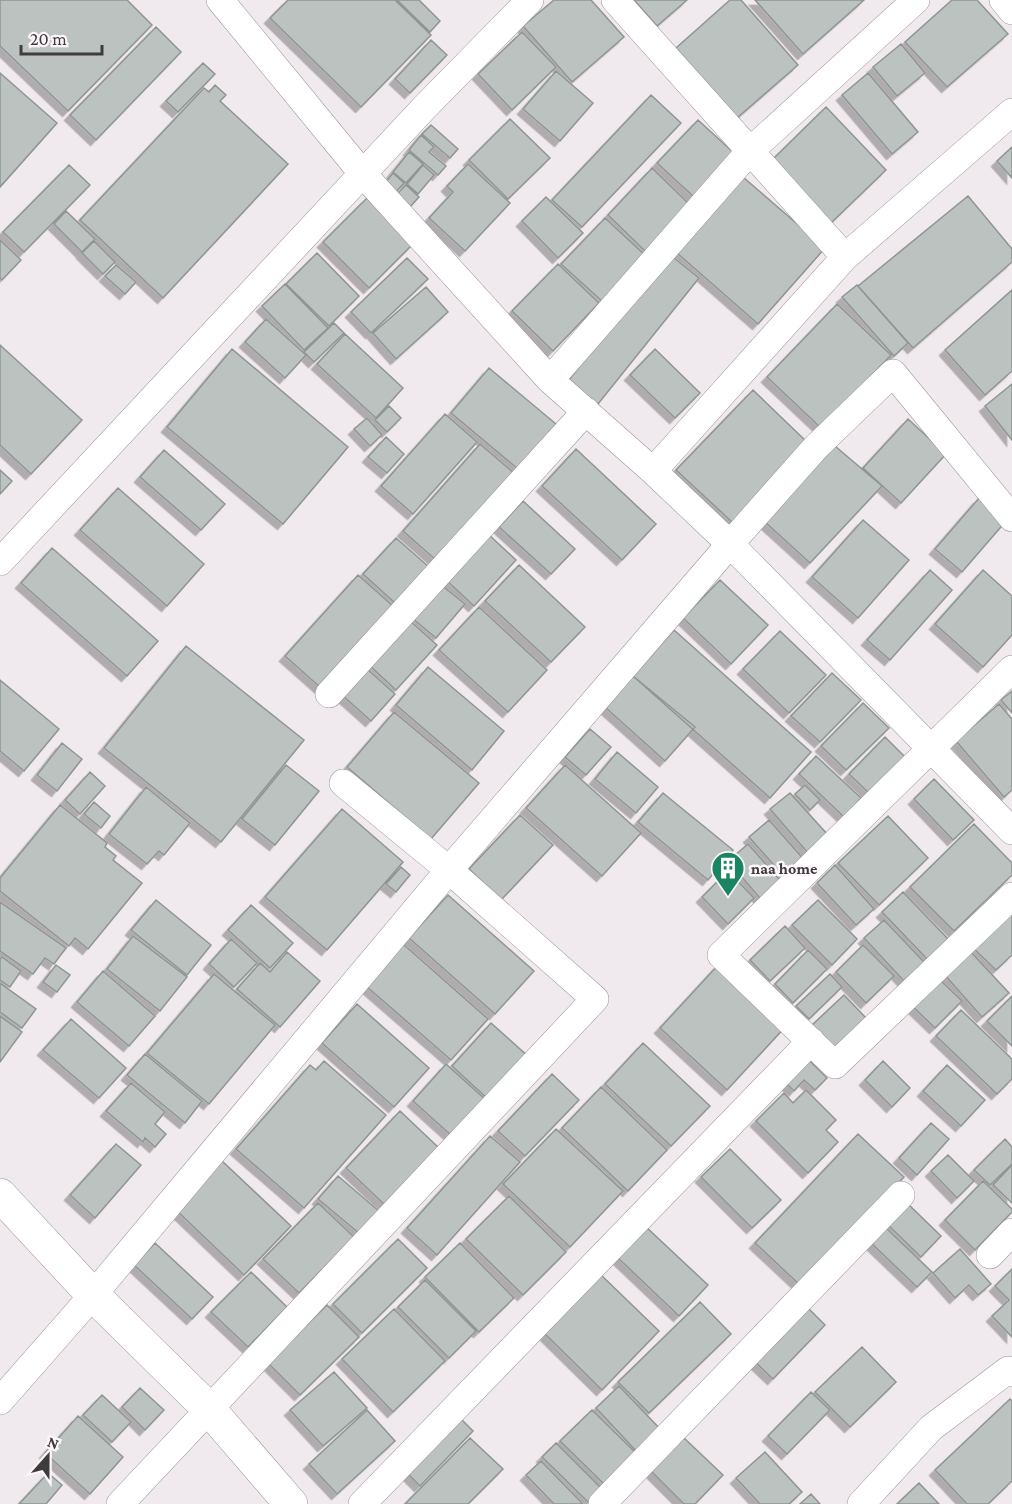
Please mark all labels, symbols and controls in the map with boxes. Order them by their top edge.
scale bar [21,18,102,56]
text: 20 m [30,29,67,49]
building icon: naa home [710,850,746,897]
place label: naa home [751,860,818,877]
north arrow [18,1426,78,1486]
text: N [45,1433,61,1452]

